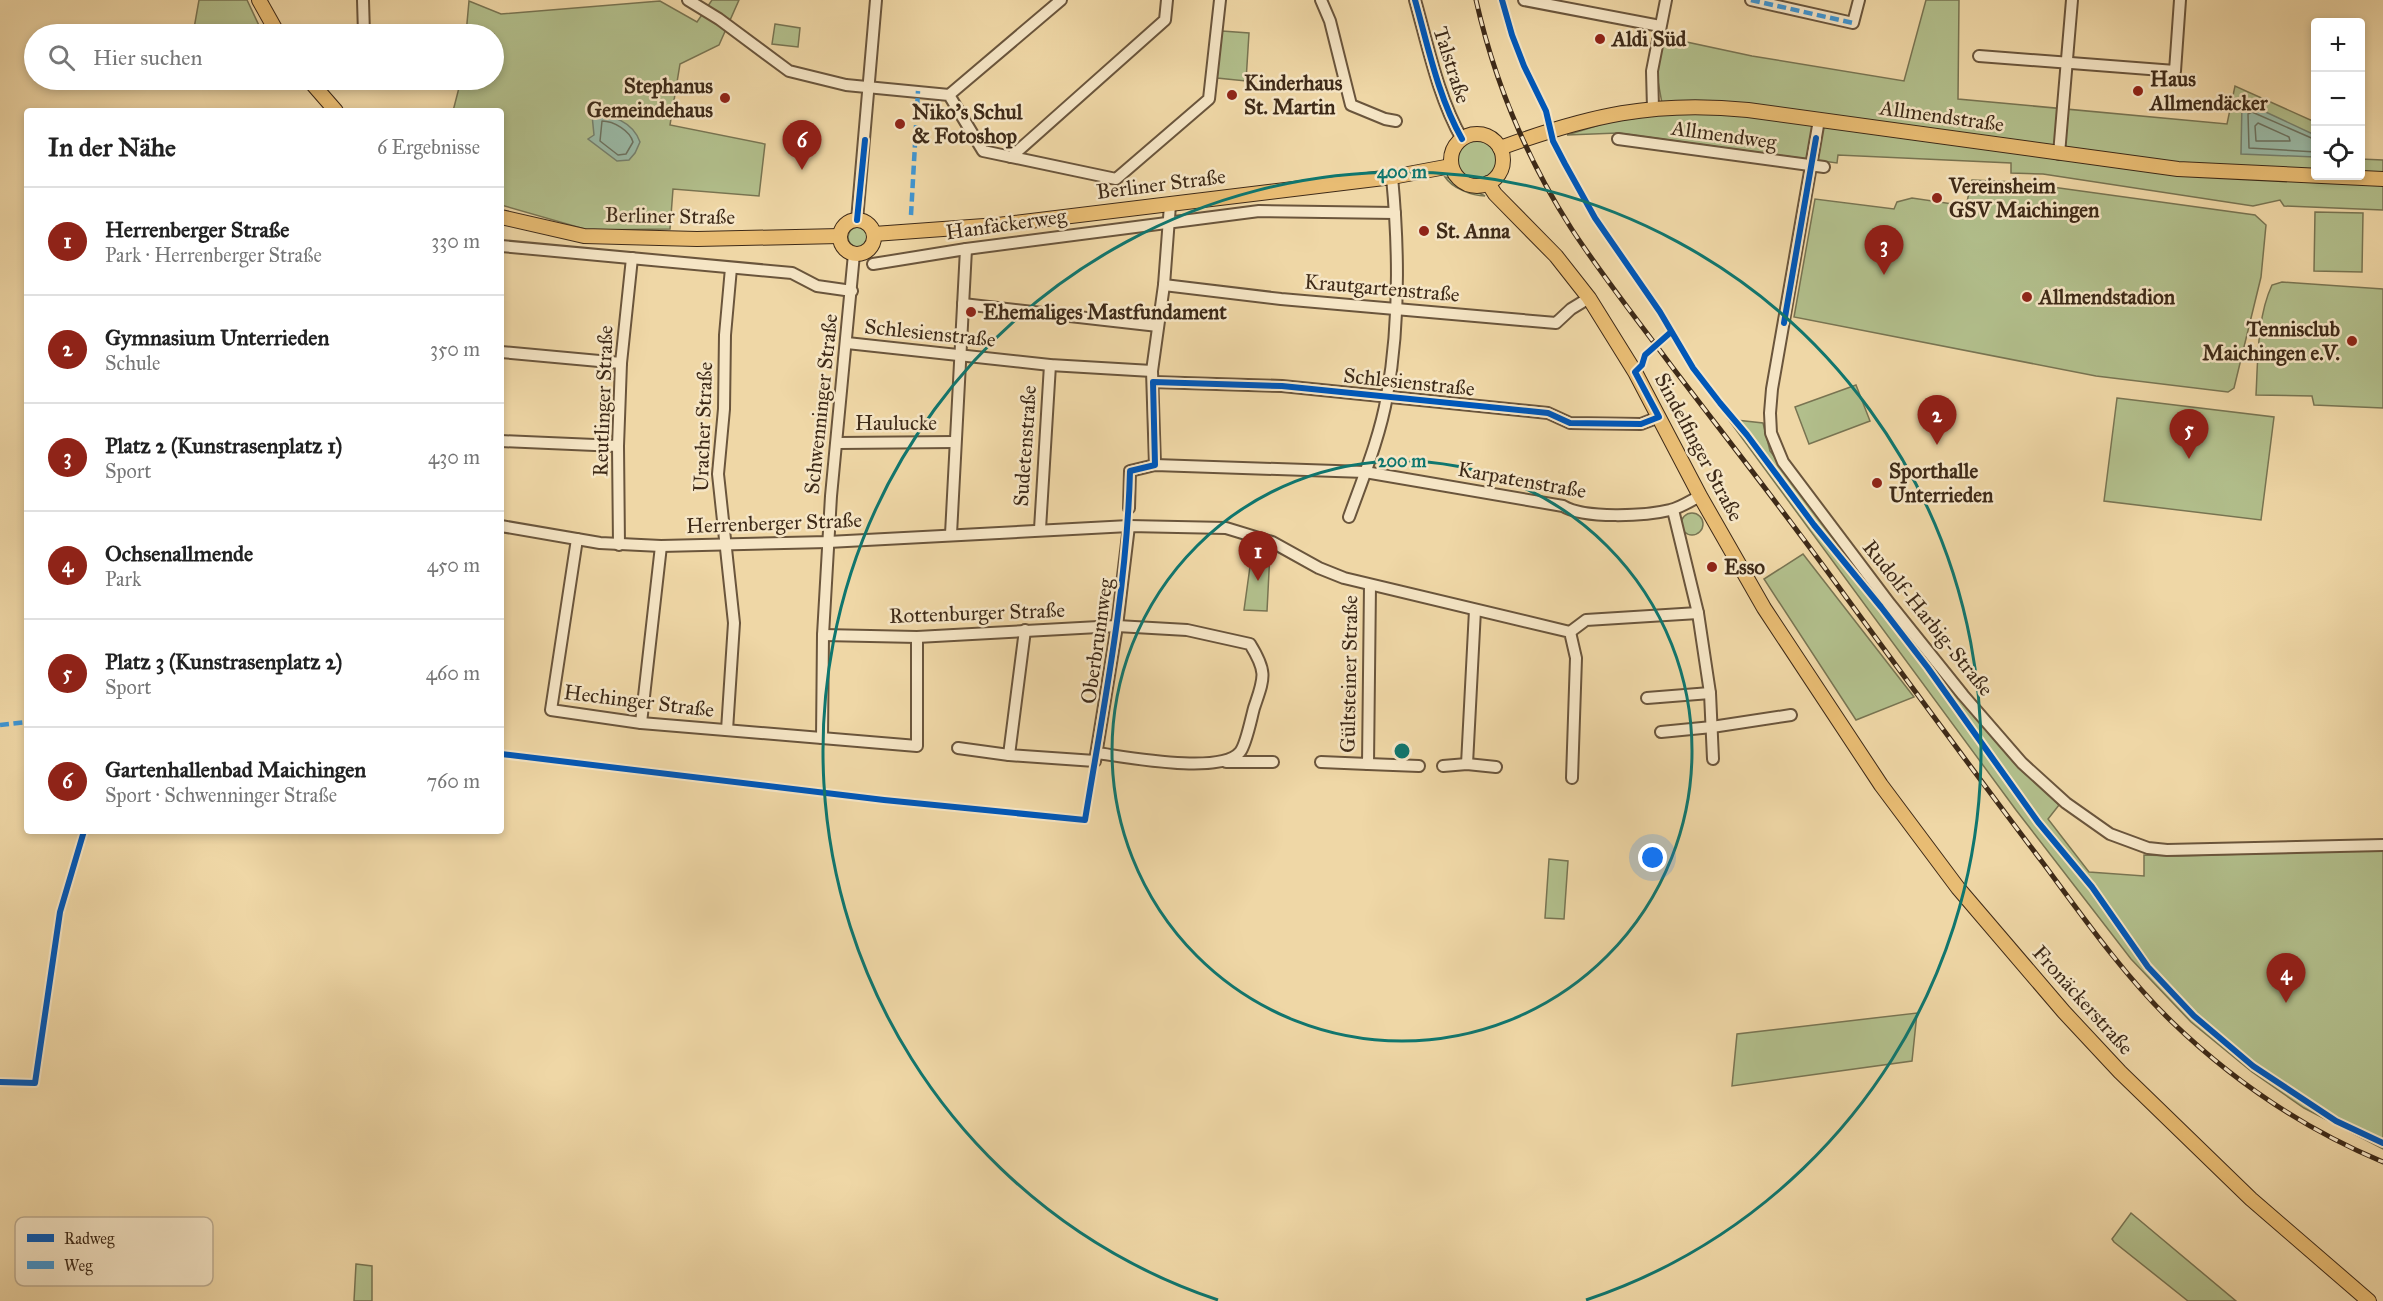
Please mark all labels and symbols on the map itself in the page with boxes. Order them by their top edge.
street label: Talstraße [1427,23,1477,107]
place label: Aldi Süd [1610,26,1687,52]
marker: Aldi Süd [1593,32,1607,46]
place label: Haus Allmendäcker [2148,66,2269,116]
place label: Kinderhaus St. Martin [1244,70,1343,120]
place label: Stephanus Gemeindehaus [587,73,713,123]
marker: Haus Allmendäcker [2131,84,2145,98]
marker: Kinderhaus St. Martin [1225,88,1239,102]
marker: Stephanus Gemeindehaus [718,91,732,105]
street label: Allmendstraße [1877,94,2006,138]
place label: Niko's Schul & Fotoshop [912,99,1024,149]
street label: Allmendweg [1669,115,1778,155]
marker: Niko's Schul & Fotoshop [893,117,907,131]
pin: 6 [782,120,822,170]
text: 400 m [1377,161,1428,184]
street label: Berliner Straße [1095,163,1227,205]
place label: Vereinsheim GSV Maichingen [1948,173,2100,223]
marker: Vereinsheim GSV Maichingen [1930,191,1944,205]
street label: Berliner Straße [605,202,736,230]
street label: Hanfäckerweg [944,203,1068,245]
place label: St. Anna [1436,218,1511,244]
marker: St. Anna [1417,224,1431,238]
pin: 3 [1864,226,1904,275]
street label: Krautgartenstraße [1303,268,1461,308]
place label: Allmendstadion [2037,284,2176,310]
marker: Allmendstadion [2020,290,2034,304]
place label: Ehemaliges Mastfundament [983,299,1227,325]
marker: Ehemaliges Mastfundament [964,305,978,319]
street label: Schwenninger Straße [799,312,843,496]
street label: Schlesienstraße [863,313,997,353]
place label: Tennisclub Maichingen e.V. [2202,316,2340,366]
street label: Reutlinger Straße [587,325,619,477]
marker: Tennisclub Maichingen e.V. [2345,334,2359,348]
street label: Uracher Straße [688,361,718,493]
street label: Schlesienstraße [1342,362,1476,402]
street label: Sindelfinger Straße [1649,368,1749,526]
street label: Sudetenstraße [1008,384,1042,508]
pin: 2 [1918,396,1956,445]
street label: Haulucke [855,410,937,436]
pin: 5 [2170,410,2208,459]
text: 200 m [1378,450,1427,472]
street label: Karpatenstraße [1456,456,1589,504]
place label: Sporthalle Unterrieden [1889,458,1994,508]
marker: Sporthalle Unterrieden [1870,476,1884,490]
street label: Herrenberger Straße [686,507,863,539]
pin: 1 [1238,532,1278,581]
street label: Rudolf-Harbig-Straße [1857,535,1999,702]
place label: Esso [1724,554,1765,580]
marker: Esso [1705,560,1719,574]
street label: Oberbrunnweg [1075,576,1119,706]
street label: Gültsteiner Straße [1335,595,1363,753]
street label: Rottenburger Straße [888,597,1066,629]
street label: Hechinger Straße [562,679,716,723]
centre of rings [1392,741,1412,761]
your location [1638,843,1667,872]
street label: Fronäckerstraße [2027,940,2139,1060]
pin: 4 [2266,954,2306,1003]
legend [15,1217,213,1286]
text: Radweg [64,1229,115,1249]
text: Weg [64,1256,93,1276]

